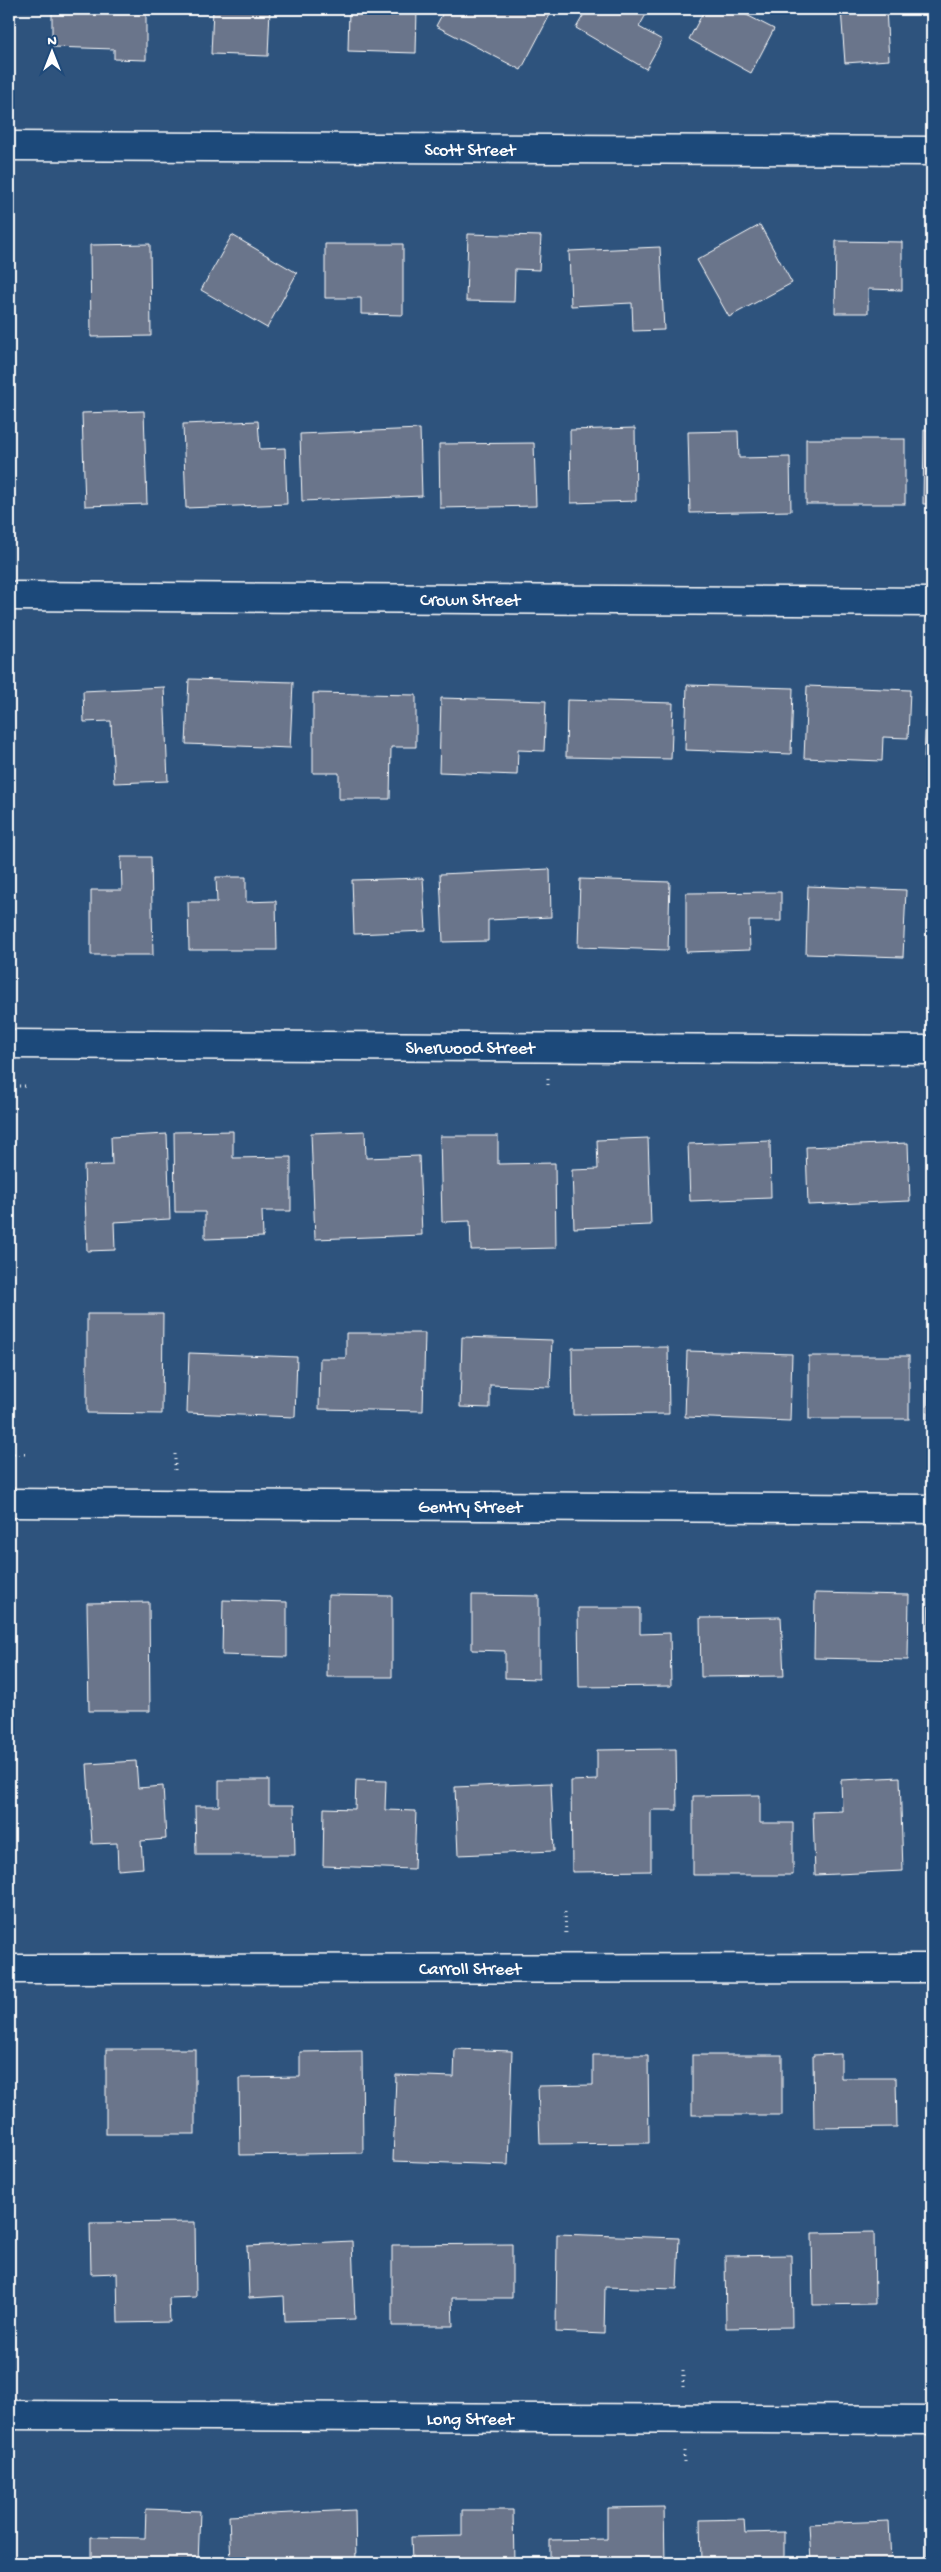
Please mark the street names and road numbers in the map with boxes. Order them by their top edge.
street label: Scott Street [425,141,517,162]
street label: Crown Street [420,591,522,612]
street label: Sherwood Street [405,1039,536,1060]
street label: Gentry Street [418,1498,524,1519]
street label: Carroll Street [419,1960,523,1981]
street label: Long Street [427,2410,515,2431]

